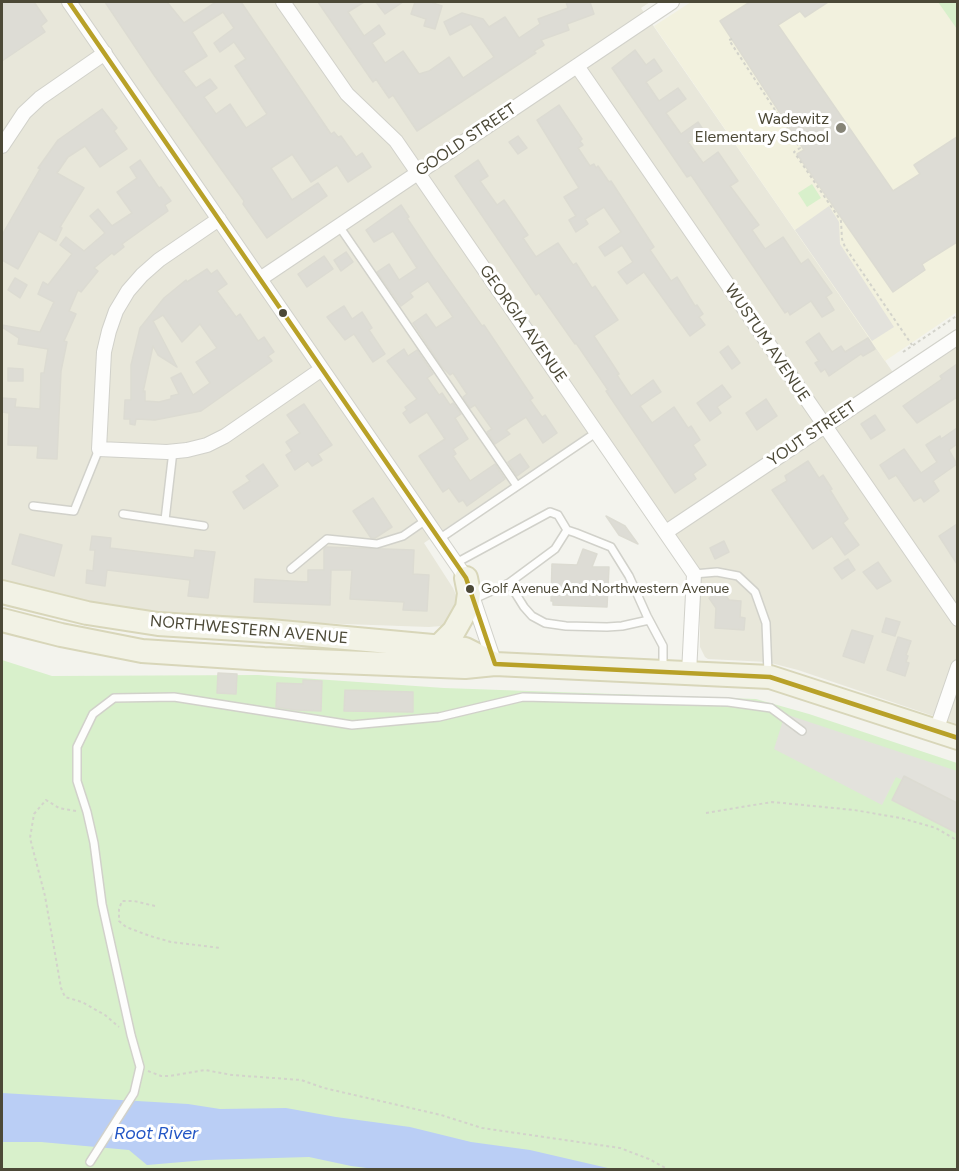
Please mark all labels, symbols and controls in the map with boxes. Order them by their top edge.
street label: GOOLD STREET [412,99,520,181]
place label: Wadewitz Elementary School [695,109,829,147]
marker: Wadewitz Elementary School [834,121,848,135]
street label: GEORGIA AVENUE [475,262,571,386]
street label: WUSTUM AVENUE [720,280,814,406]
unlabelled marker [277,307,289,319]
street label: YOUT STREET [764,397,860,471]
place label: Golf Avenue And Northwestern Avenue [481,581,729,597]
marker: Golf Avenue And Northwestern Avenue [464,583,476,595]
street label: NORTHWESTERN AVENUE [149,612,349,648]
water label: Root River [114,1123,198,1145]

